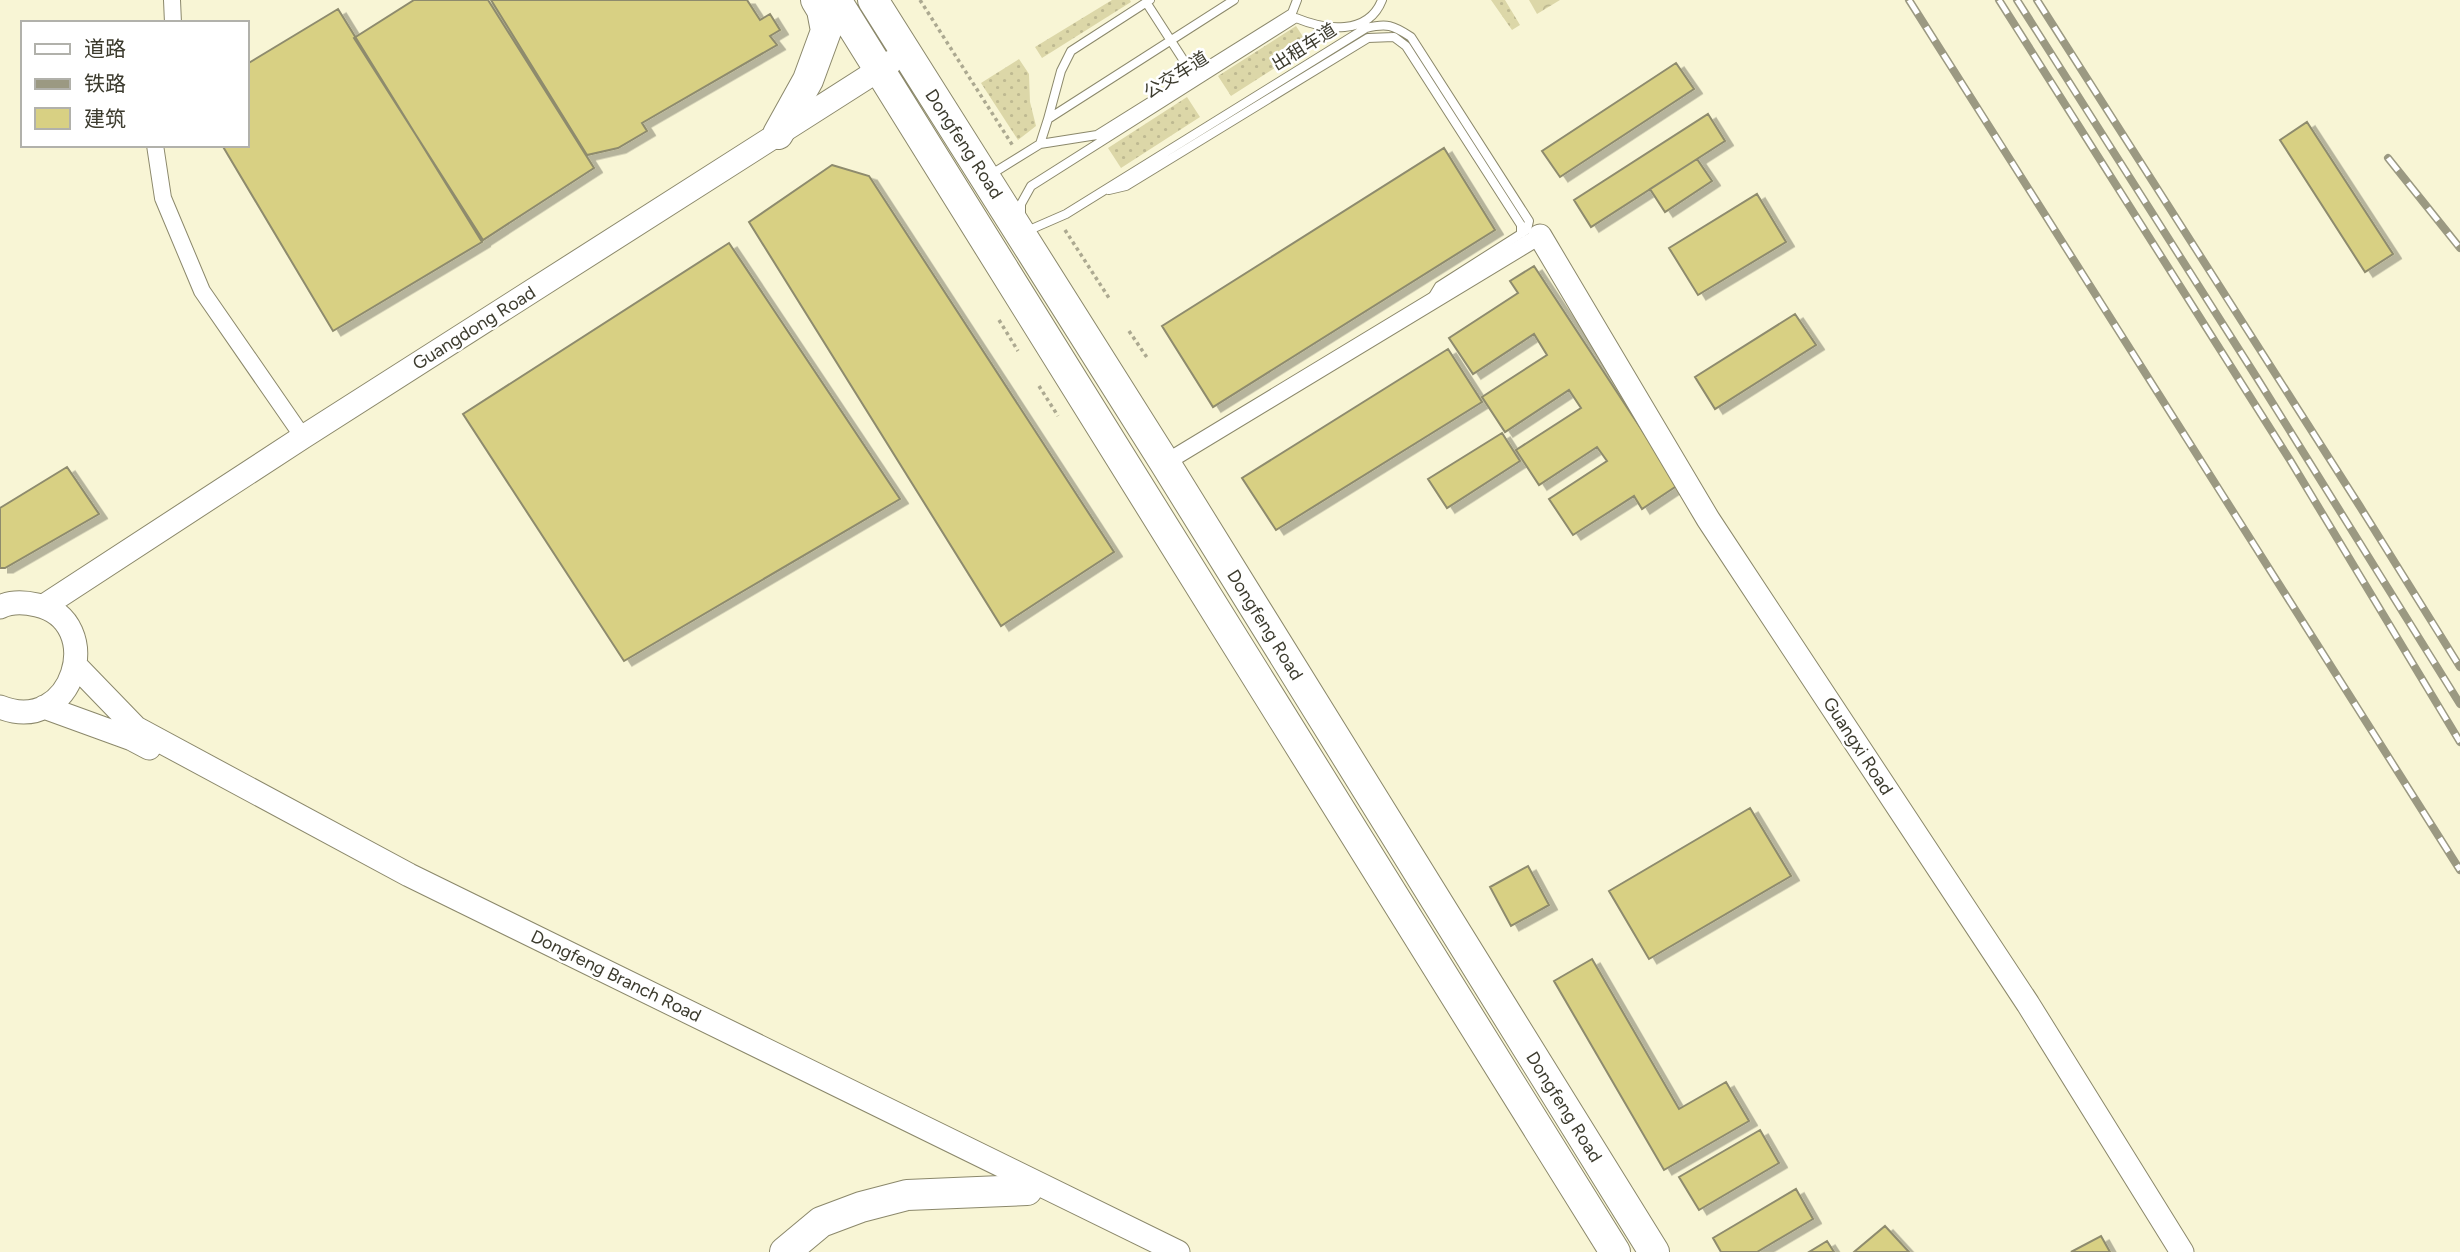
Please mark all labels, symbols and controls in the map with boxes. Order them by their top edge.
street label: 出租车道 [1268,19,1340,75]
legend [21,21,248,147]
text: 道路 [84,36,126,61]
street label: 公交车道 [1140,47,1212,103]
text: 铁路 [84,71,126,96]
street label: Dongfeng Road [920,85,1008,203]
text: 建筑 [84,106,126,131]
street label: Guangdong Road [408,281,540,375]
street label: Dongfeng Road [1222,566,1308,684]
street label: Guangxi Road [1818,693,1898,799]
street label: Dongfeng Branch Road [527,925,705,1027]
street label: Dongfeng Road [1521,1048,1607,1166]

